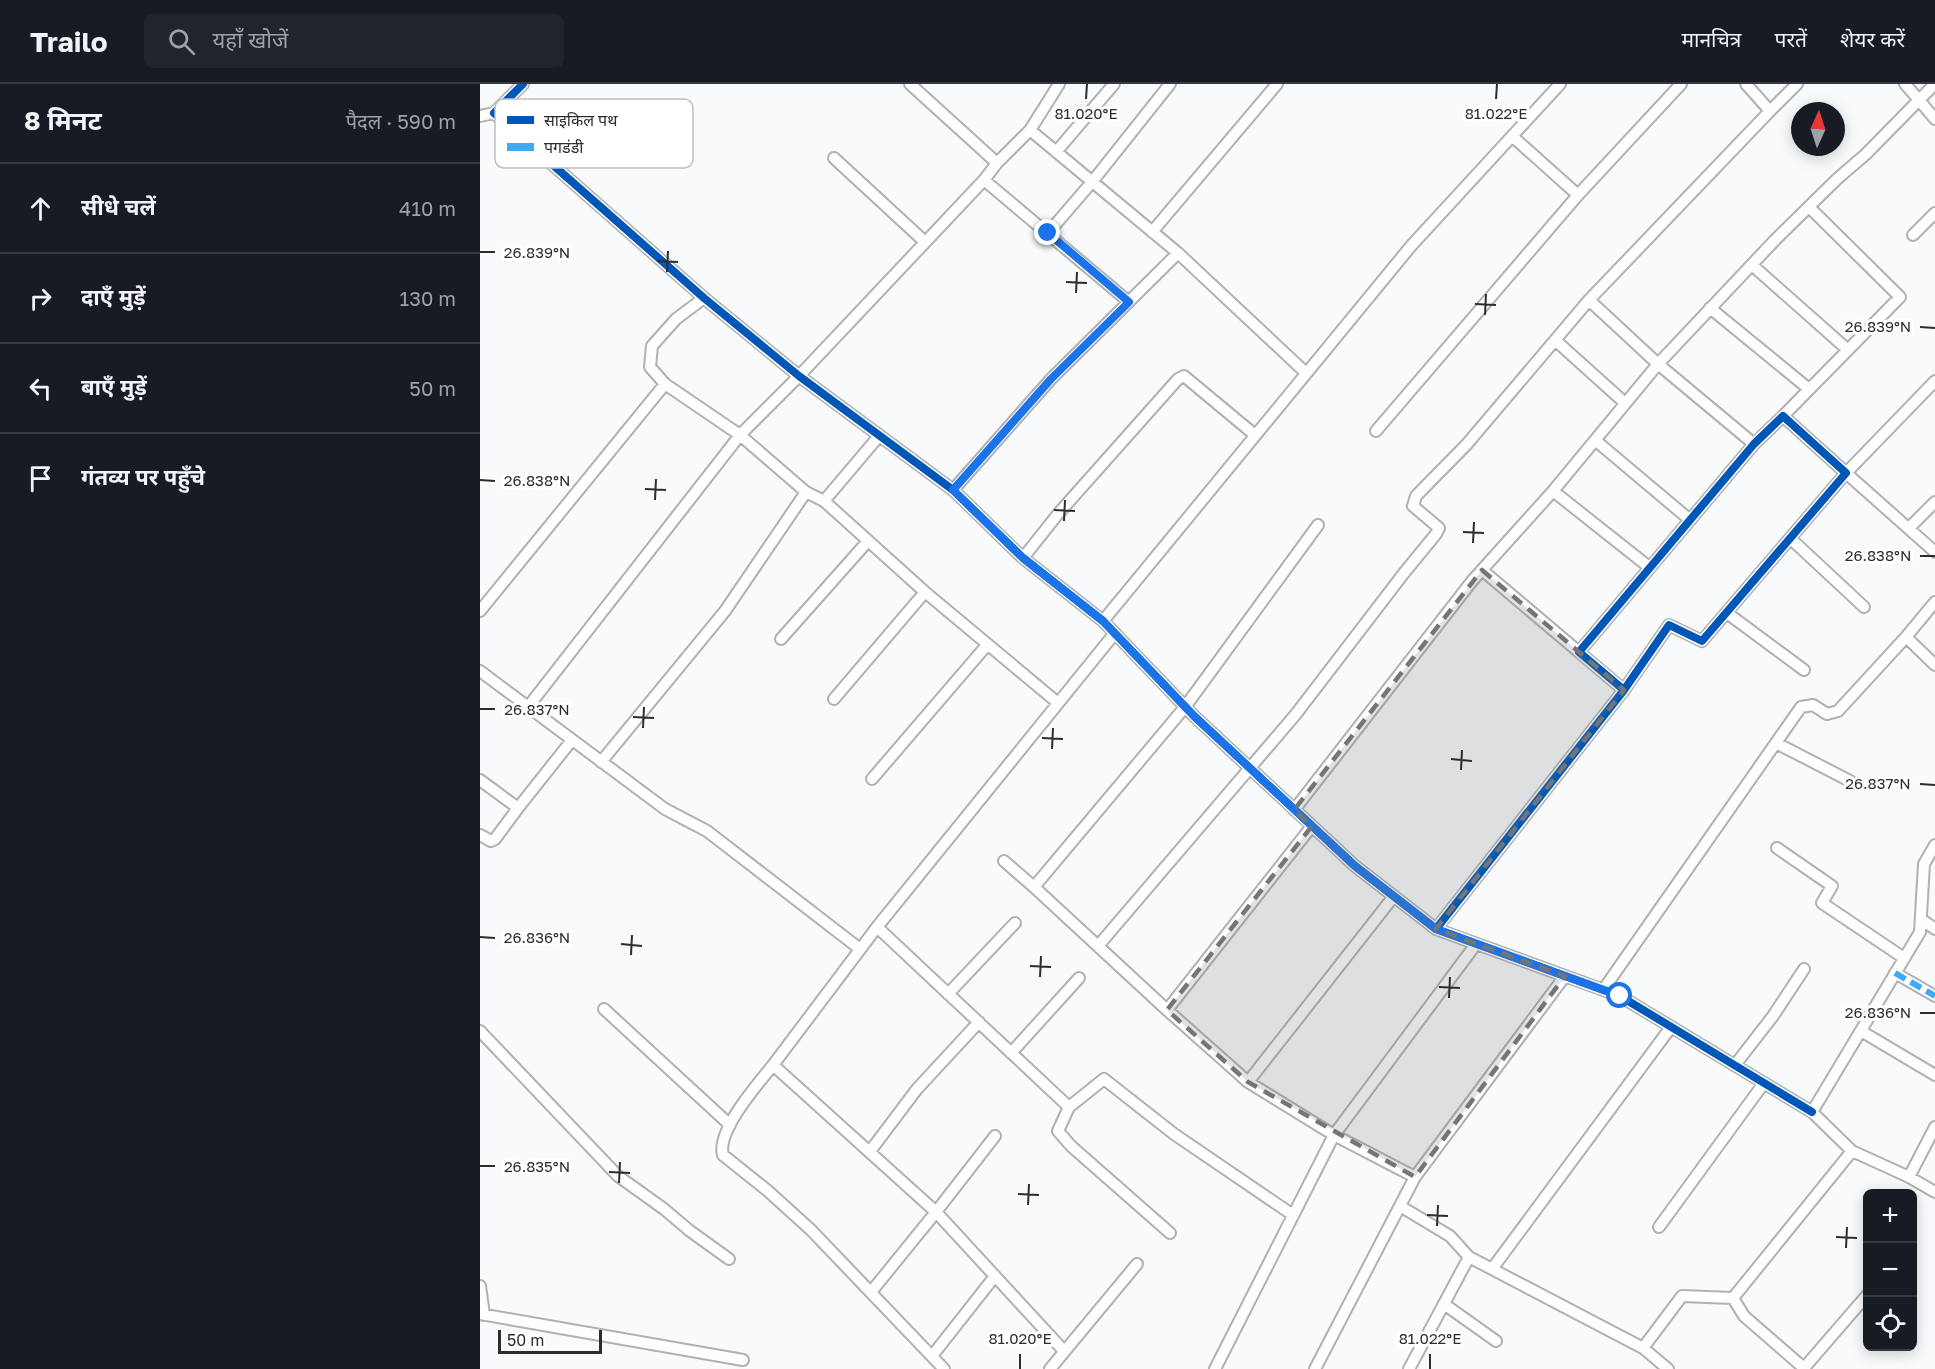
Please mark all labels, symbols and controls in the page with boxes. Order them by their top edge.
search box [144,14,564,68]
text: Trailo [30,25,108,58]
icon: search [165,25,198,58]
text: यहाँ खोजें [213,26,288,53]
text: मानचित्र [1681,26,1741,52]
text: परतें [1774,26,1807,52]
text: शेयर करें [1840,26,1905,52]
legend [495,99,693,168]
north arrow [1791,102,1845,156]
text: 81.020°E [1054,104,1118,122]
text: 81.022°E [1465,104,1527,122]
text: 8 मिनट [24,105,102,136]
text: पैदल · 590 m [346,109,456,133]
text: साइकिल पथ [544,110,618,130]
text: पगडंडी [544,137,584,157]
icon: ahead [24,192,57,225]
text: सीधे चलें [81,193,156,220]
text: 410 m [399,196,456,220]
route end [1034,219,1060,245]
text: 26.839°N [504,243,570,261]
icon: right [24,282,57,315]
text: दाएँ मुड़ें [81,283,146,310]
text: 130 m [400,286,456,310]
text: 26.839°N [1845,317,1911,335]
icon: left [24,372,57,405]
text: बाएँ मुड़ें [81,373,147,400]
text: 50 m [409,376,456,400]
icon: arrive [24,462,57,495]
text: गंतव्य पर पहुँचे [81,463,205,490]
text: 26.838°N [504,471,570,489]
text: 26.838°N [1845,546,1911,564]
text: 26.837°N [504,700,570,718]
text: 26.837°N [1845,774,1911,792]
text: 26.836°N [504,928,570,946]
route start [1606,982,1632,1008]
text: 26.836°N [1845,1003,1911,1021]
text: 26.835°N [504,1157,570,1175]
map controls [1863,1189,1917,1351]
button: + [1863,1189,1917,1243]
button: − [1863,1243,1917,1297]
button: locate [1863,1297,1917,1351]
scale bar [498,1327,602,1354]
text: 81.020°E [988,1329,1052,1347]
text: 81.022°E [1399,1329,1461,1347]
text: 50 m [507,1330,544,1350]

